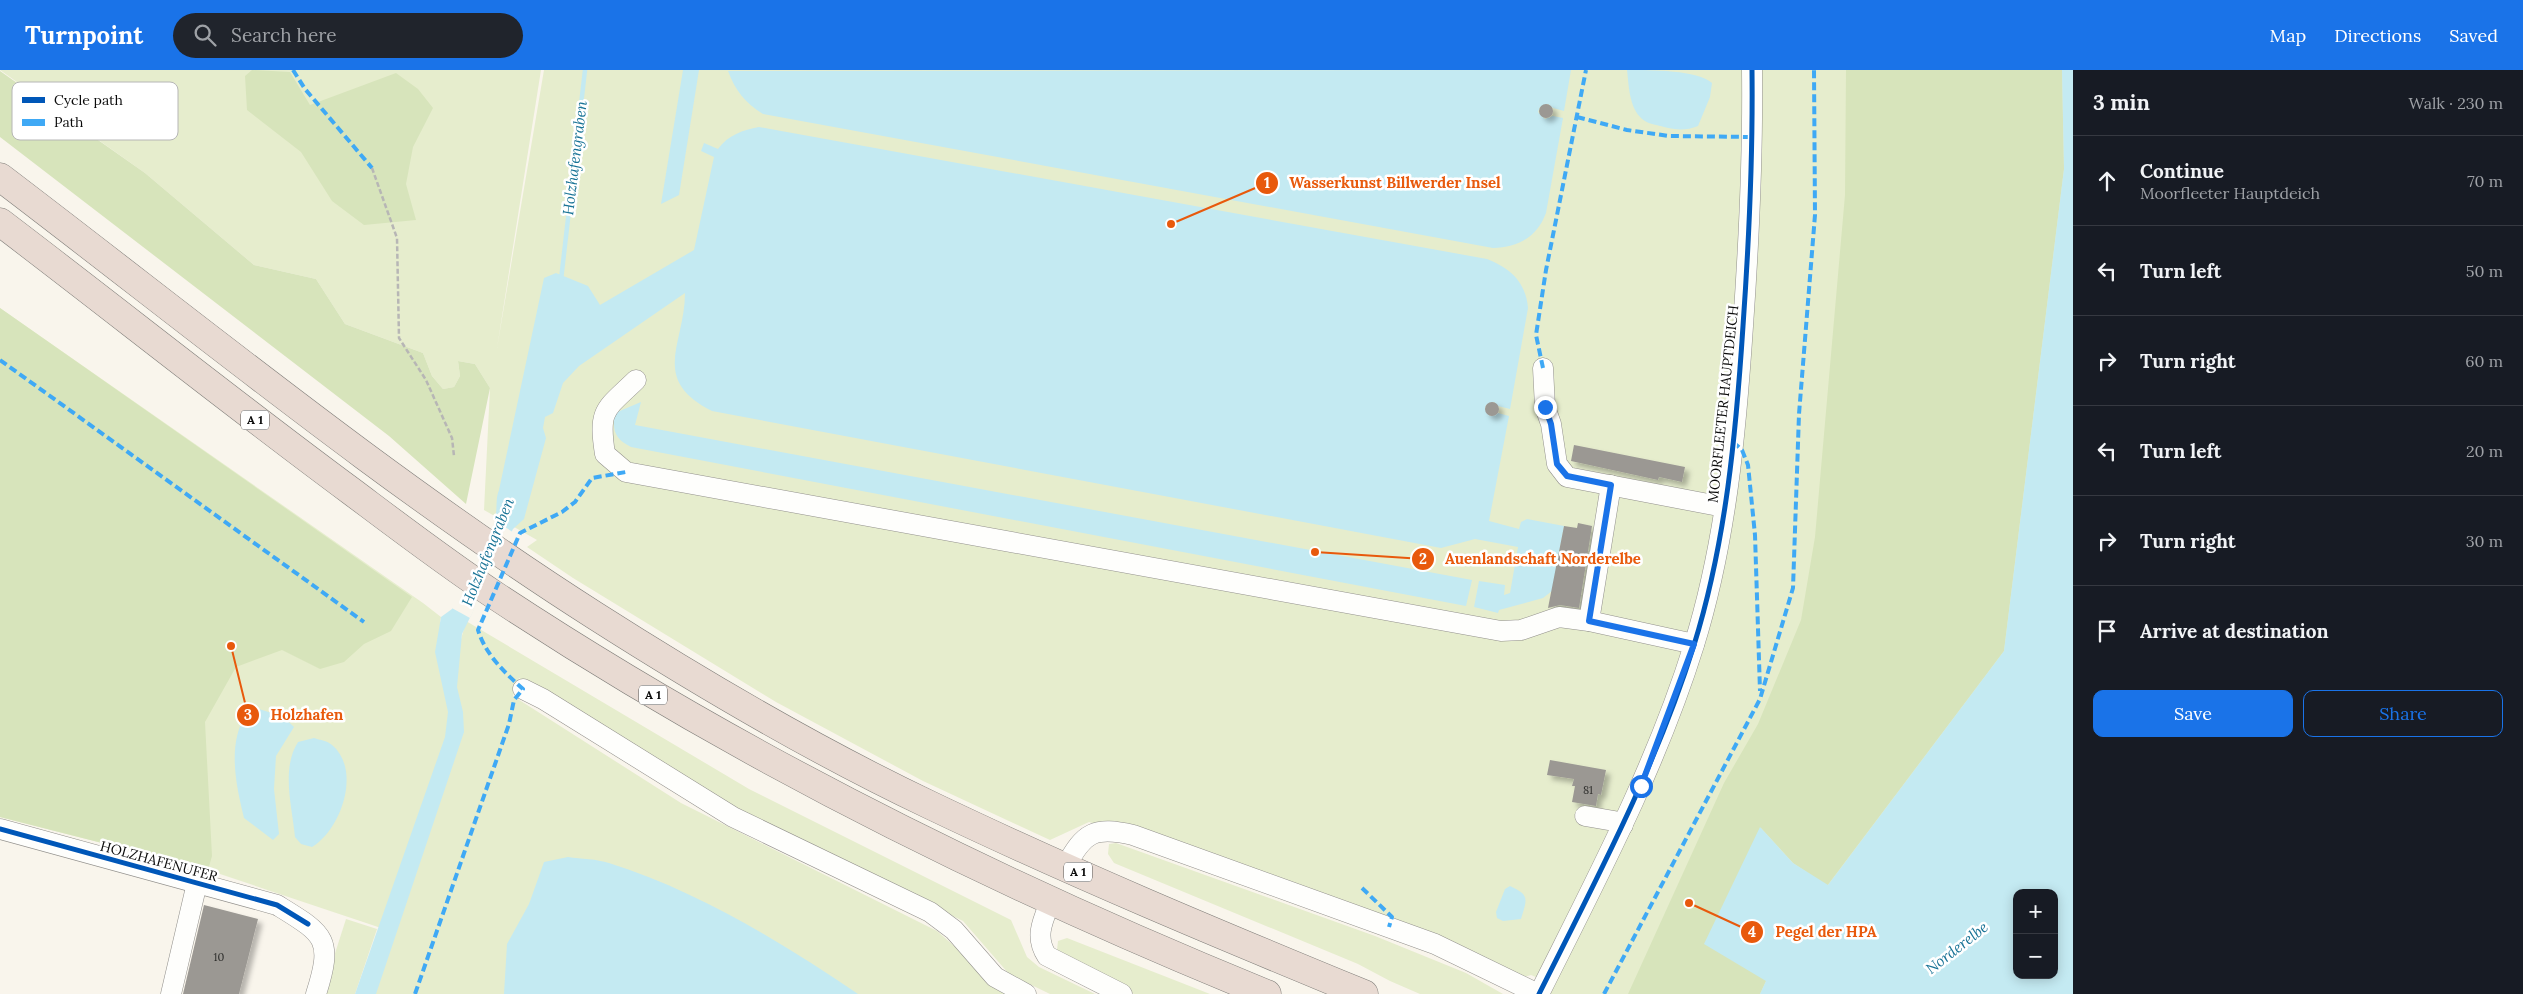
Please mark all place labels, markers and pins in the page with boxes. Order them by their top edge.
callout: Wasserkunst Billwerder Insel [1255,168,1511,198]
callout: Auenlandschaft Norderelbe [1410,544,1651,574]
callout: Holzhafen [236,700,354,730]
callout: Pegel der HPA [1740,917,1886,947]

